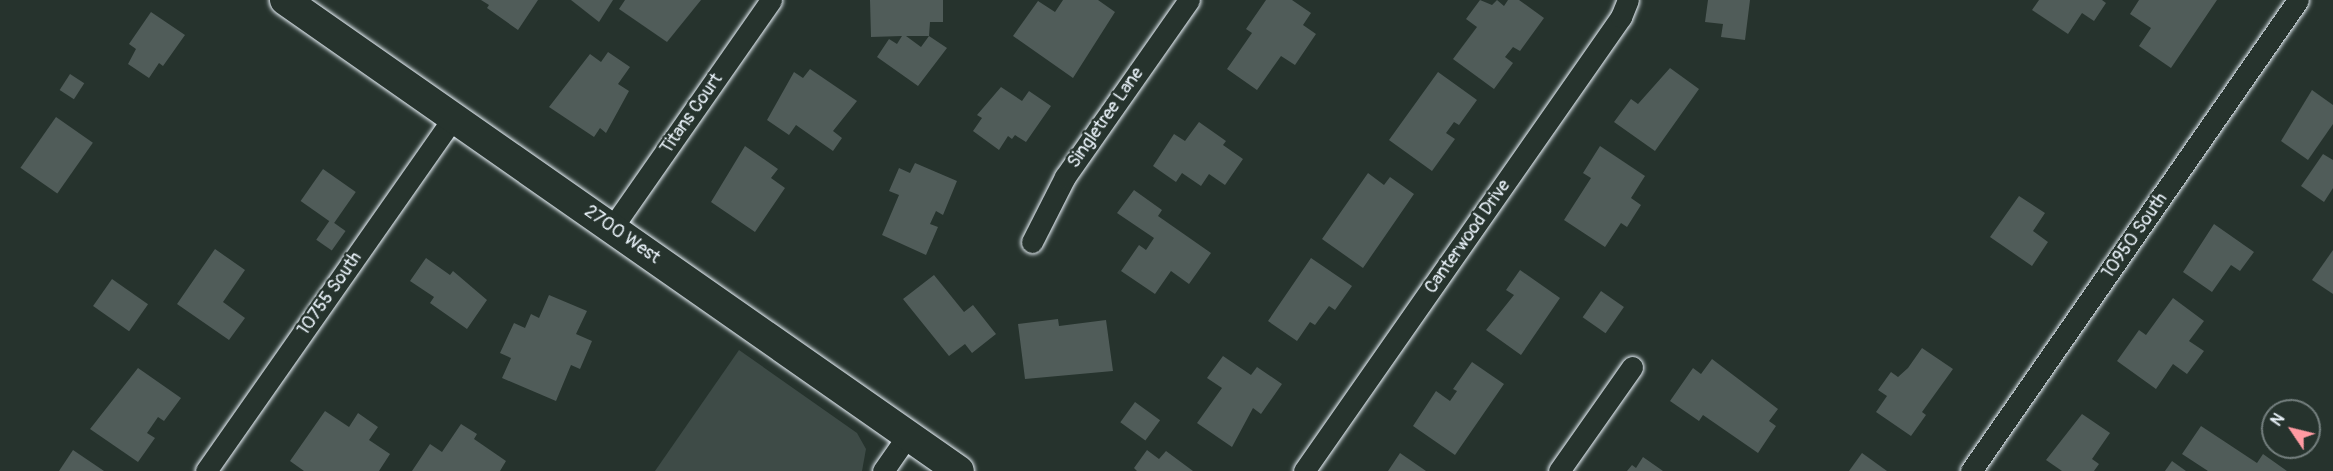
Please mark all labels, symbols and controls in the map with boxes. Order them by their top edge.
street label: Singletree Lane [1063,64,1149,172]
street label: Titans Court [656,69,728,159]
street label: Canterwood Drive [1421,176,1515,298]
street label: 10950 South [2098,189,2172,283]
street label: 2700 West [580,201,664,269]
street label: 10755 South [293,248,367,340]
north arrow [2261,399,2321,459]
text: N [2267,410,2289,430]

